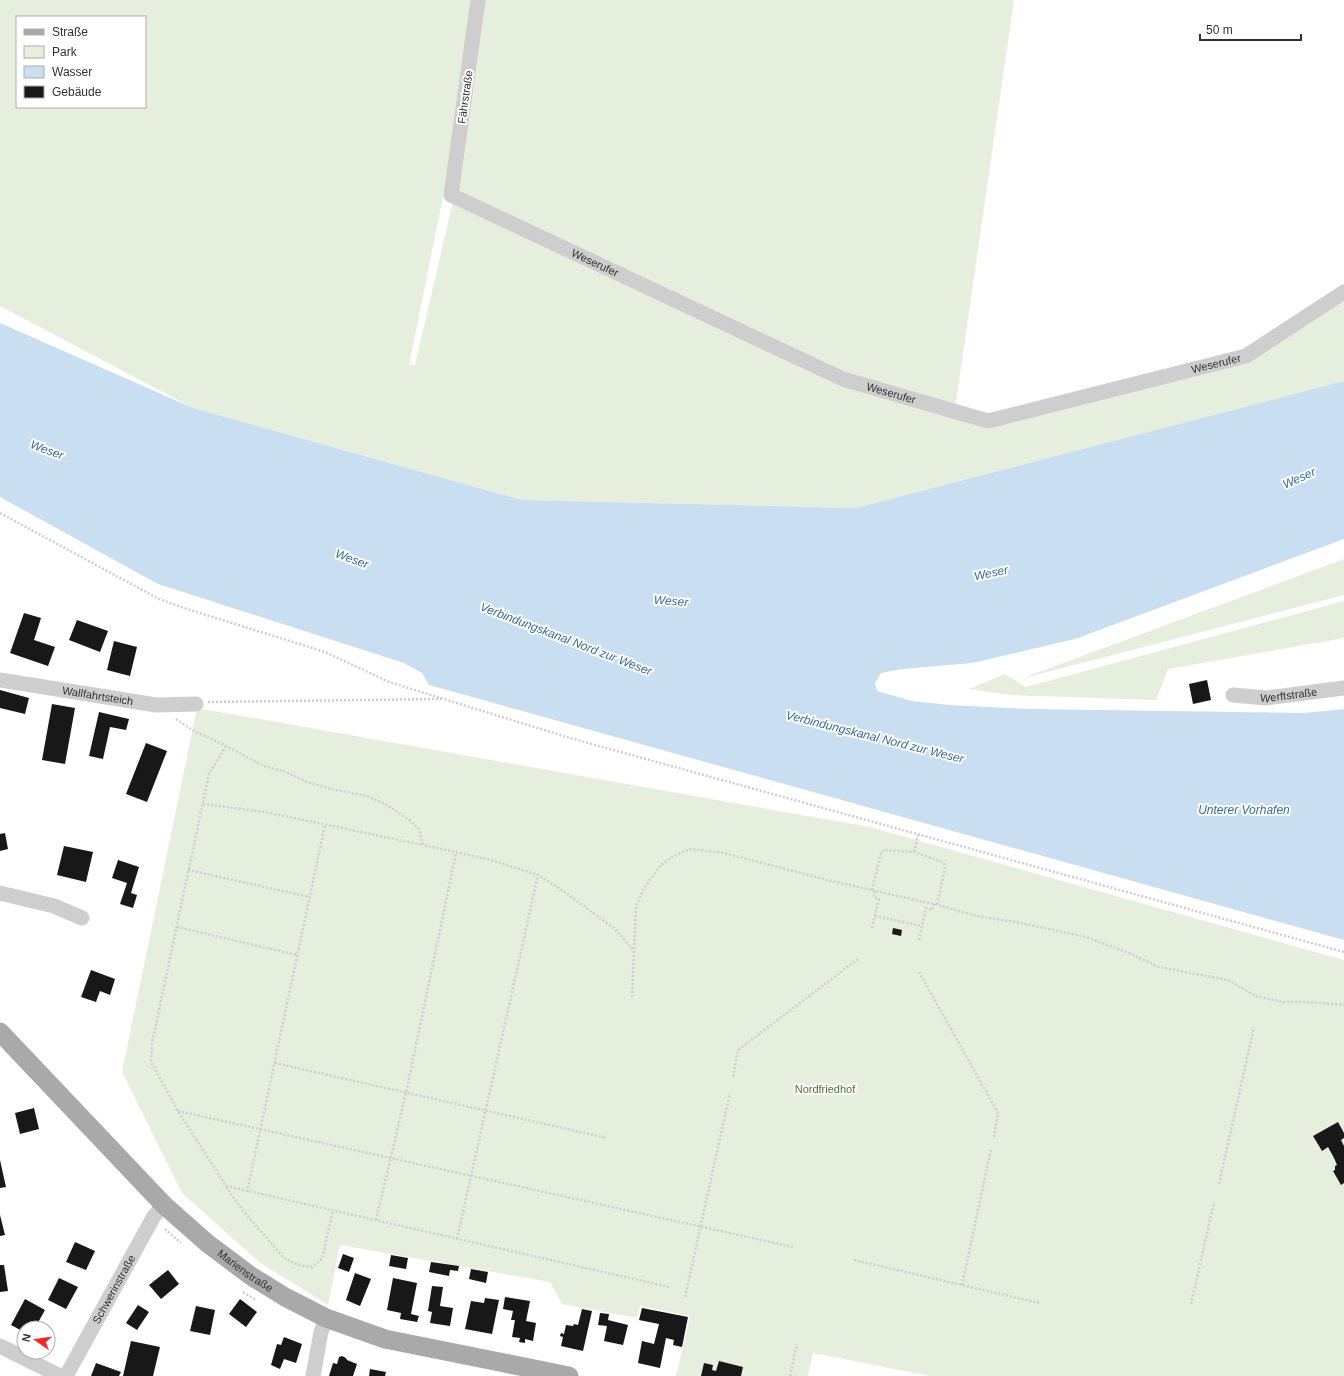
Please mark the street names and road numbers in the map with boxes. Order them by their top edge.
street label: Fährstraße [455,70,475,124]
street label: Weserufer [570,246,621,279]
street label: Weserufer [1190,351,1242,376]
street label: Weserufer [865,380,917,406]
street label: Wallfahrtsteich [61,684,134,707]
street label: Werftstraße [1260,685,1318,704]
street label: Marienstraße [215,1247,275,1294]
street label: Schwerinstraße [90,1253,137,1326]

